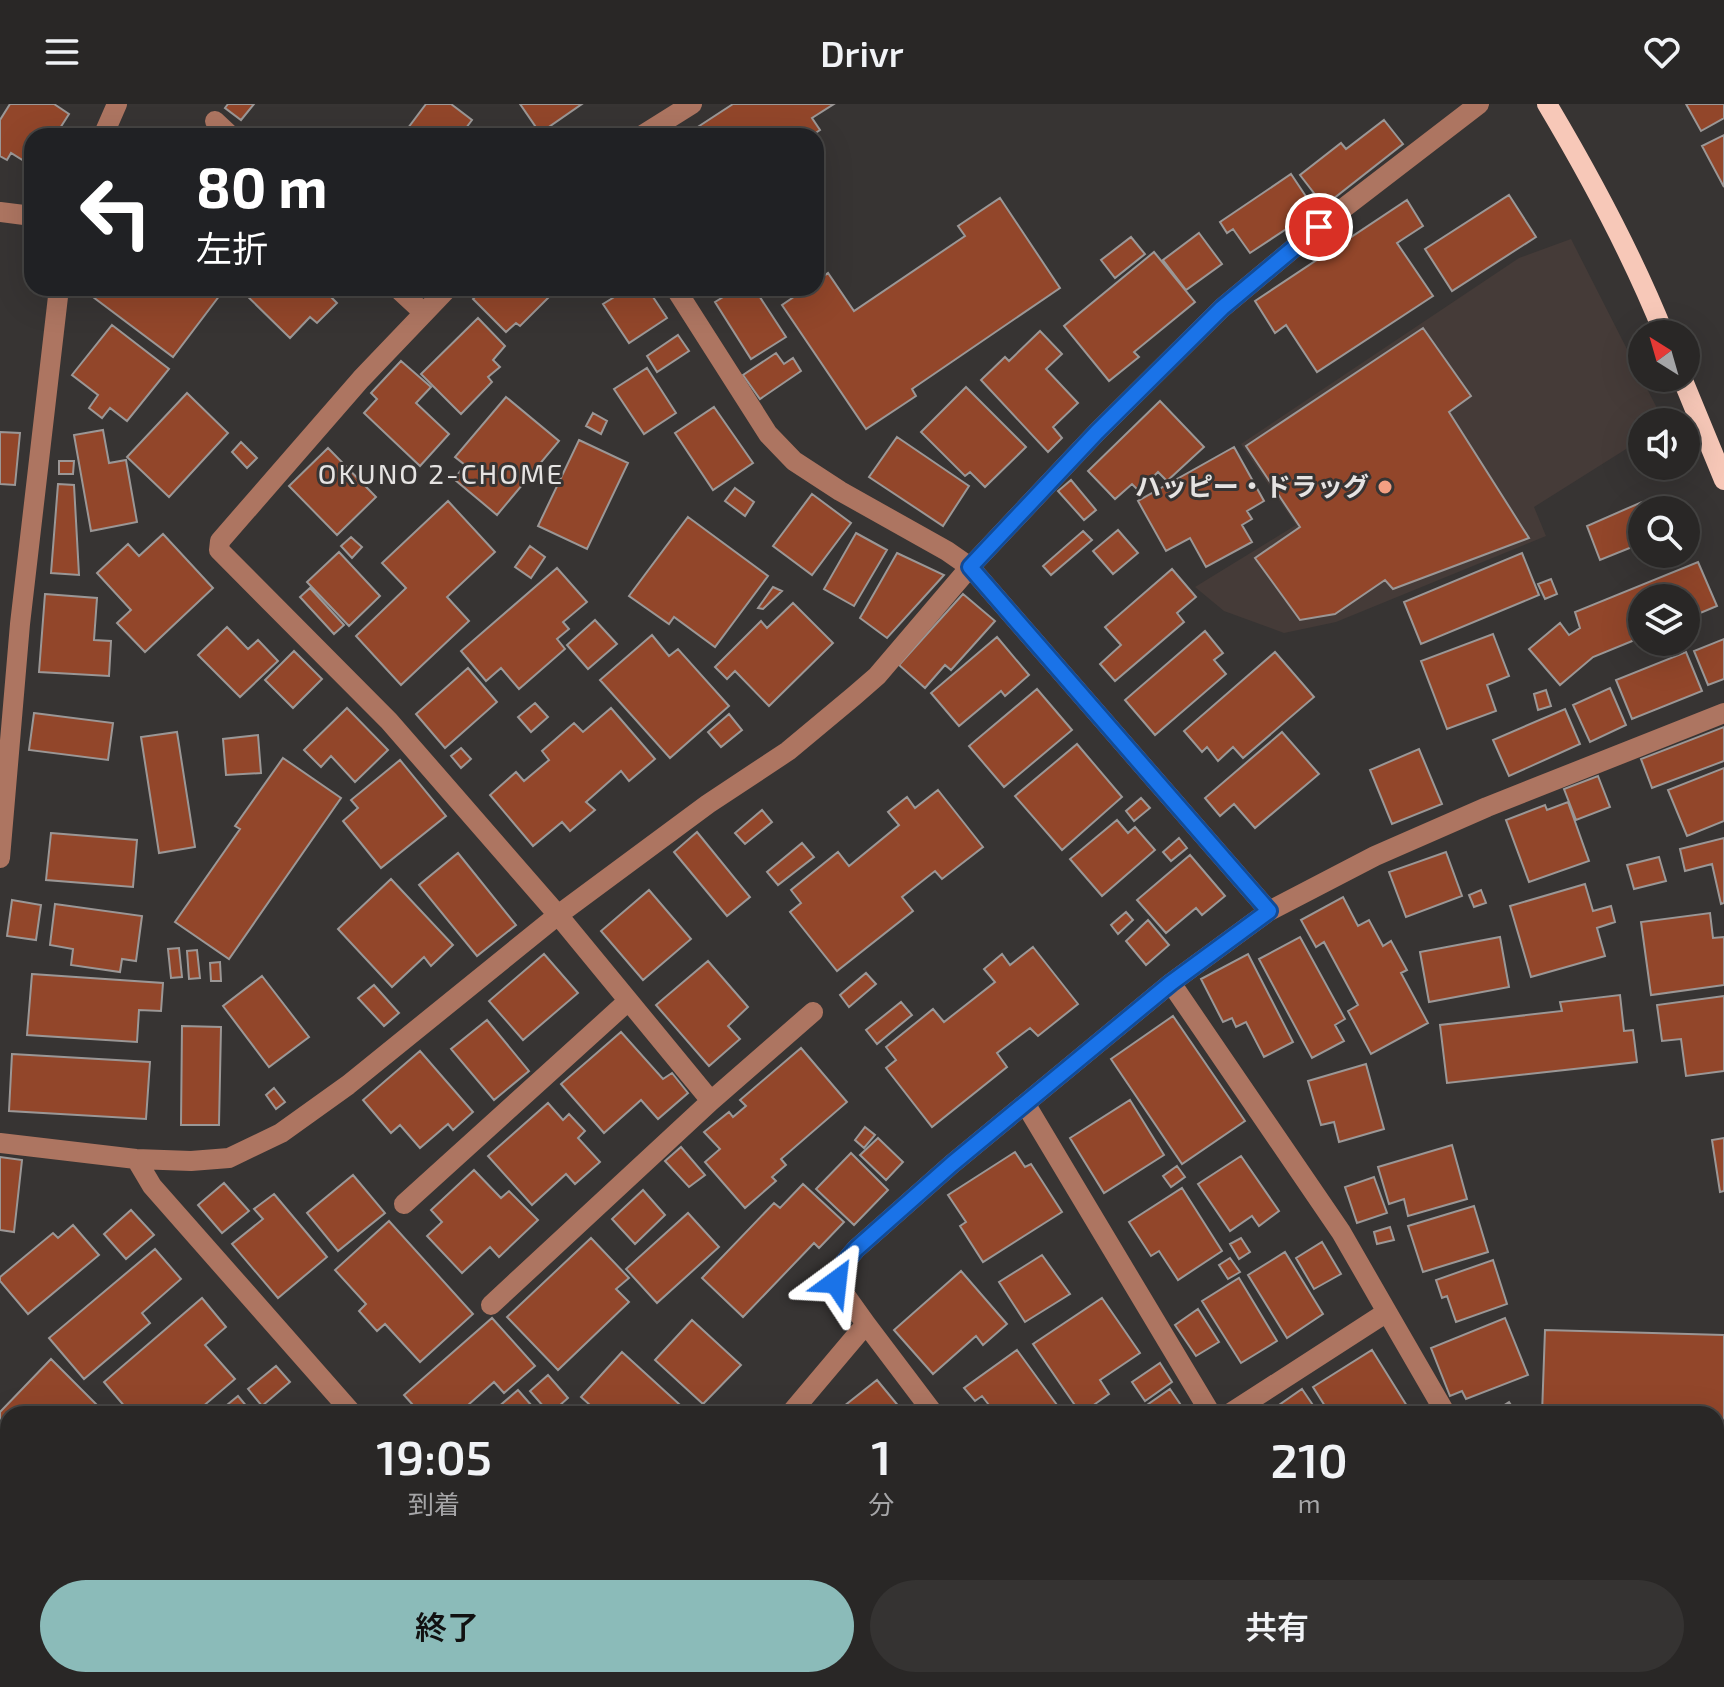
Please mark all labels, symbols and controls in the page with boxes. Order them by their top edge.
icon: menu [40,30,84,74]
icon: heart [1640,30,1684,74]
text: Drivr [820,31,904,74]
text: 80 m [196,152,328,219]
icon: left [64,160,168,264]
pin [1285,193,1353,261]
icon: arrive [1297,205,1341,249]
text: 左折 [196,226,268,269]
north arrow [1628,320,1700,392]
map controls [1628,320,1700,656]
button: sound [1628,408,1700,480]
district label: OKUNO 2-CHOME [318,456,564,490]
place label: ハッピー・ドラッグ [1135,470,1369,501]
marker: ハッピー・ドラッグ [1376,478,1394,496]
button: search [1628,496,1700,568]
button: layers [1628,584,1700,656]
position arrow [794,1240,878,1324]
text: 19:05 [376,1427,492,1485]
text: 1 [871,1427,891,1485]
text: 210 [1270,1430,1348,1488]
text: m [1298,1487,1320,1518]
text: 到着 [408,1488,460,1519]
text: 分 [868,1488,894,1519]
button: 終了 [40,1580,854,1672]
button: 共有 [870,1580,1684,1672]

